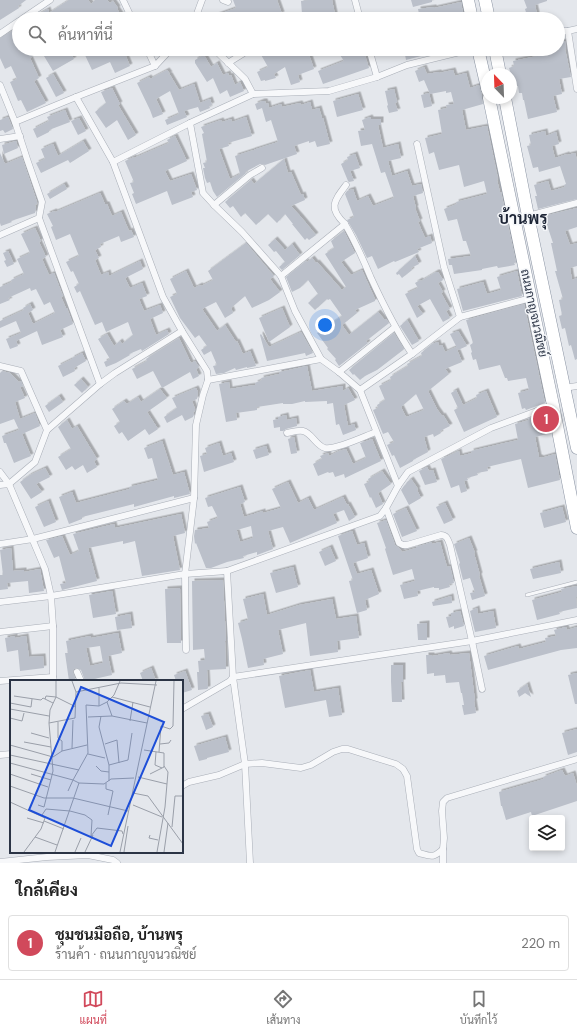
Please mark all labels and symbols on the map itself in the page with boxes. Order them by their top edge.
north arrow [481,68,517,104]
district label: บ้านพรุ [499,207,547,230]
street label: ถนนกาญจนวณิชย์ [517,268,551,358]
your location [315,315,335,335]
pin: 1 [533,404,559,434]
inset map [10,680,183,853]

